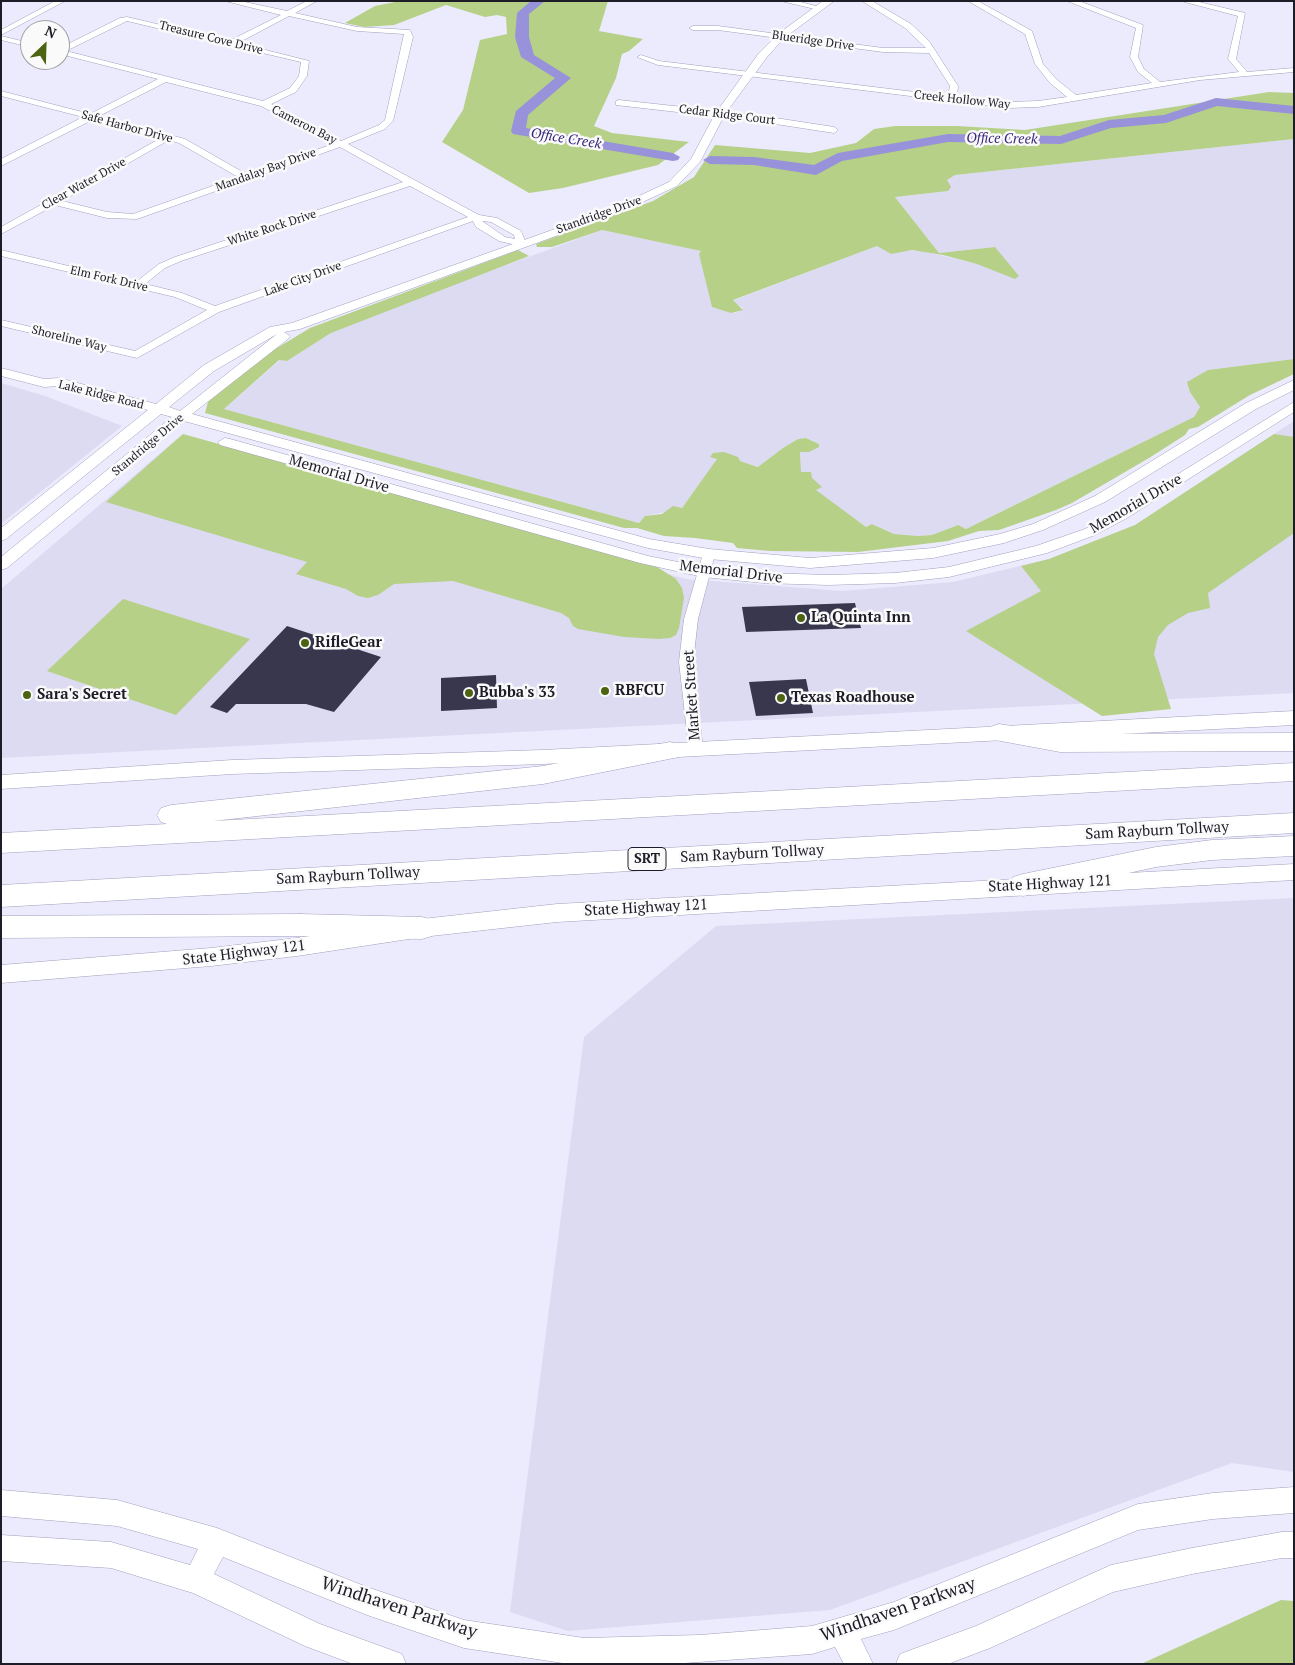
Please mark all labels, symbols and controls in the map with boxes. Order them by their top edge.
street label: Treasure Cove Drive [157,18,265,58]
north arrow [20,20,70,70]
text: N [42,21,60,43]
street label: Blueridge Drive [771,28,855,54]
street label: Creek Hollow Way [913,88,1011,112]
street label: Cameron Bay [269,102,339,148]
street label: Cedar Ridge Court [678,102,776,128]
street label: Safe Harbor Drive [80,108,174,146]
water label: Office Creek [530,125,602,153]
water label: Office Creek [966,130,1038,148]
street label: Mandalay Bay Drive [214,145,318,195]
street label: Clear Water Drive [39,155,129,213]
street label: Standridge Drive [554,193,644,237]
street label: White Rock Drive [226,207,318,249]
street label: Lake City Drive [262,258,344,300]
street label: Elm Fork Drive [69,263,149,295]
street label: Shoreline Way [30,323,108,355]
street label: Lake Ridge Road [57,377,145,413]
street label: Standridge Drive [109,411,187,479]
street label: Memorial Drive [287,451,391,497]
street label: Memorial Drive [1087,470,1185,538]
street label: Memorial Drive [679,557,783,587]
place label: La Quinta Inn [811,609,911,627]
marker: La Quinta Inn [795,612,807,624]
place label: RifleGear [315,634,382,652]
marker: RifleGear [299,637,311,649]
street label: Market Street [680,649,704,741]
place label: RBFCU [615,682,664,700]
place label: Bubba's 33 [479,684,555,702]
marker: RBFCU [599,685,611,697]
place label: Sara's Secret [37,686,127,704]
marker: Bubba's 33 [463,687,475,699]
marker: Sara's Secret [21,689,33,701]
place label: Texas Roadhouse [791,689,915,707]
marker: Texas Roadhouse [775,692,787,704]
street label: Sam Rayburn Tollway [1085,818,1229,844]
street label: Sam Rayburn Tollway [680,841,824,867]
road number: SRT [628,848,666,871]
street label: Sam Rayburn Tollway [276,863,420,889]
street label: State Highway 121 [988,872,1112,896]
street label: State Highway 121 [584,896,708,920]
street label: State Highway 121 [181,937,307,969]
street label: Windhaven Parkway [318,1573,480,1643]
street label: Windhaven Parkway [818,1573,978,1647]

